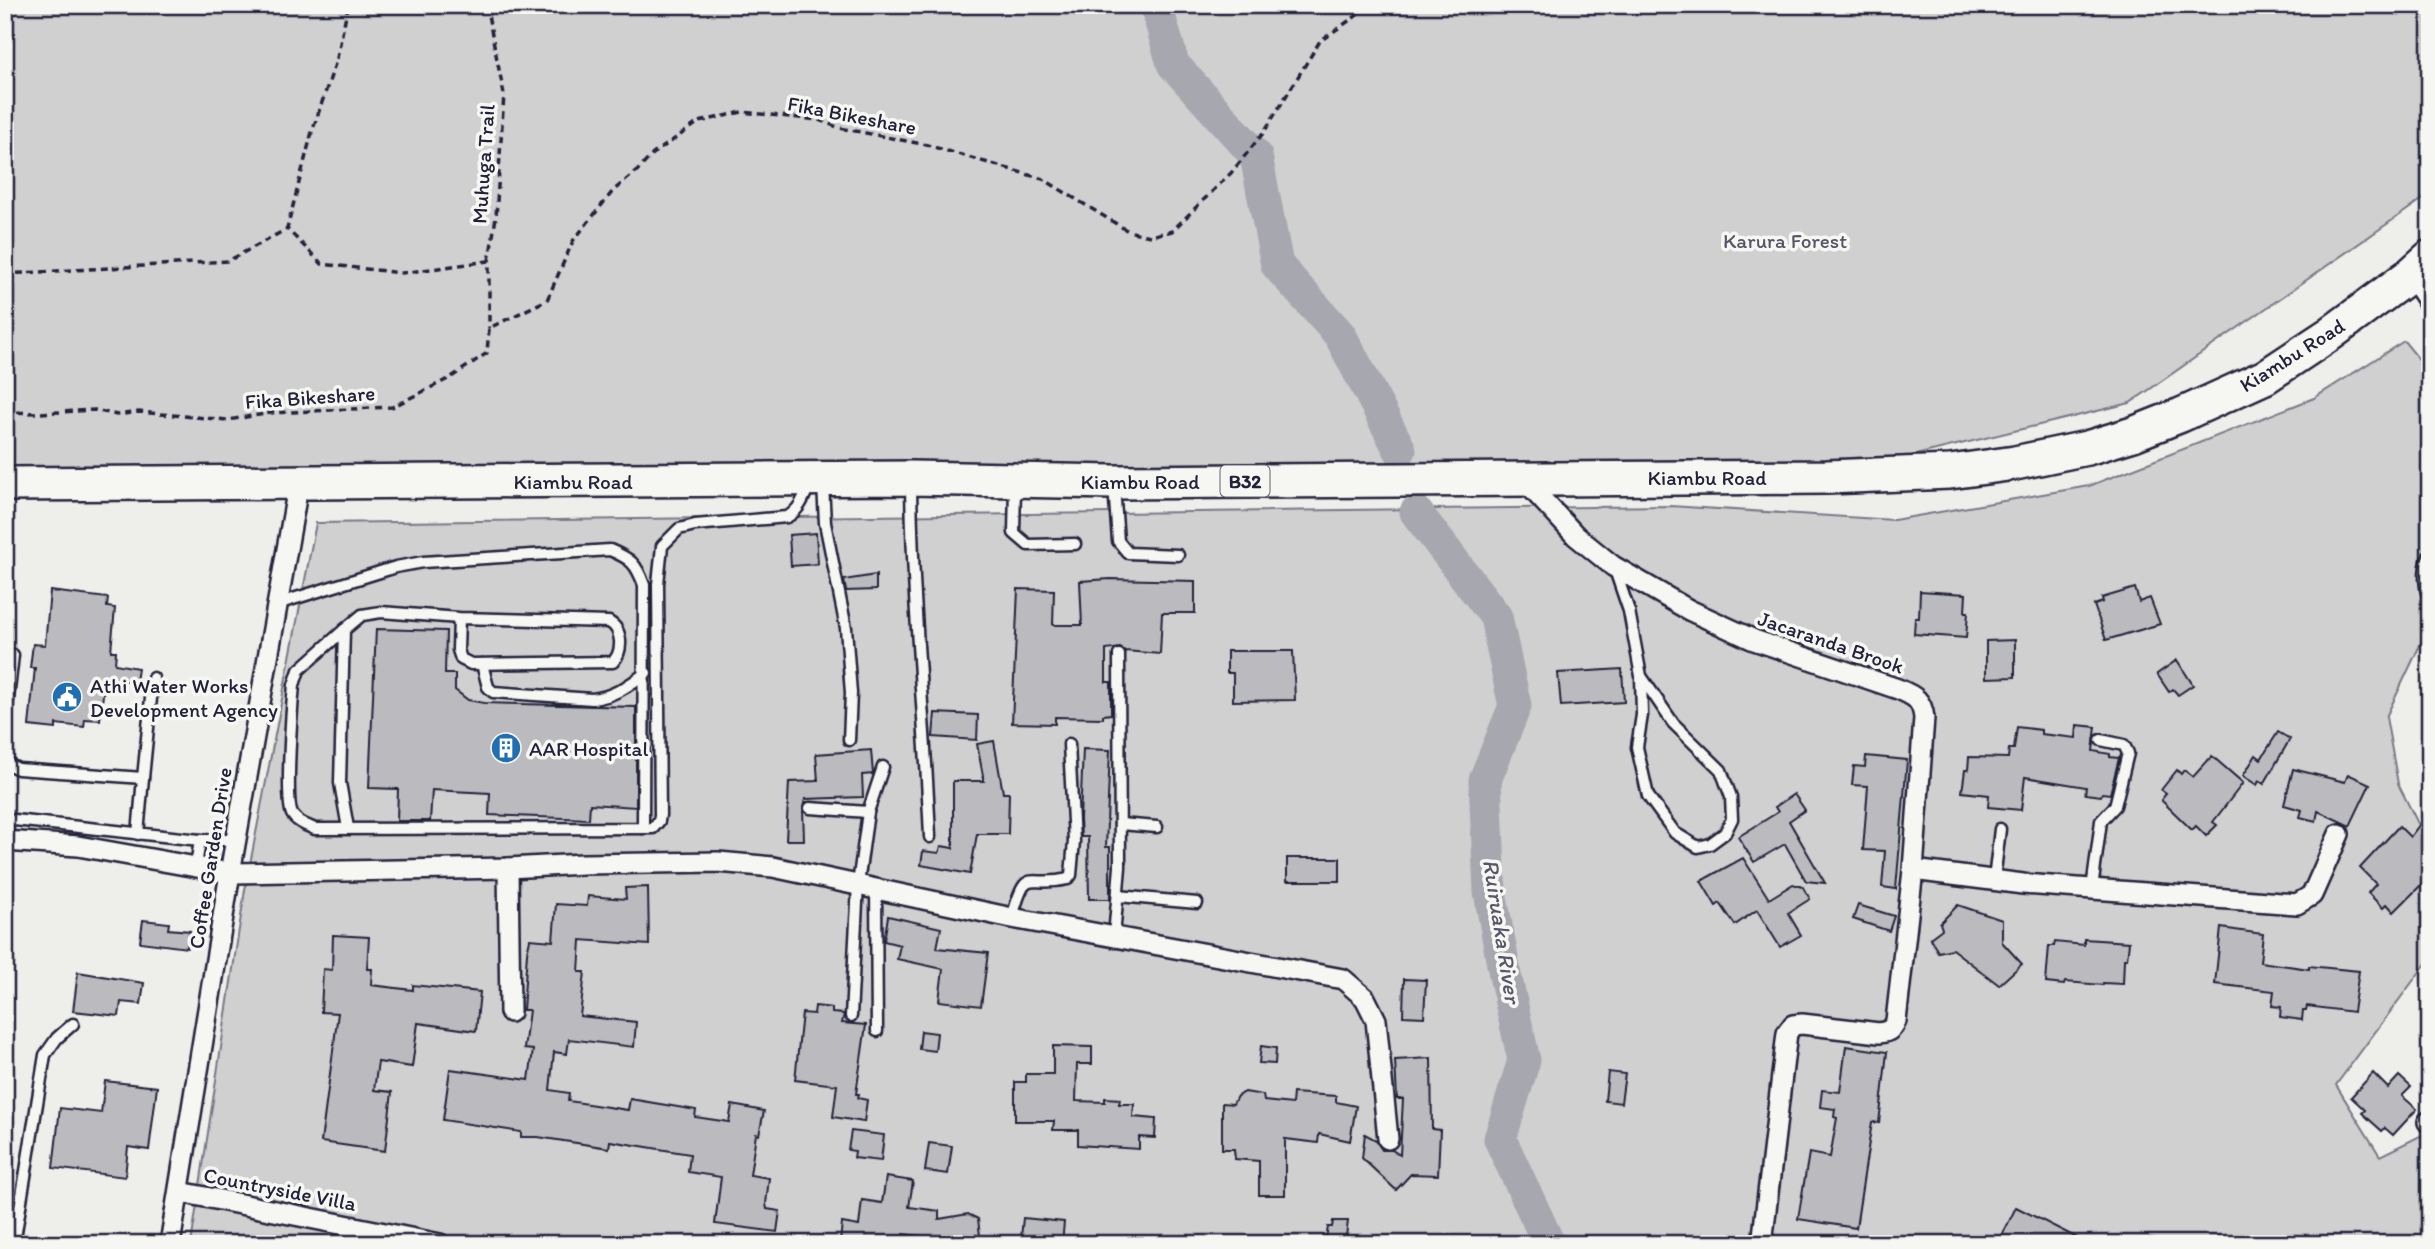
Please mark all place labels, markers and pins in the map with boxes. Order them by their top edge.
place label: Athi Water Works Development Agency [90,673,278,722]
public building icon: Athi Water Works Development Agency [50,680,84,714]
building icon: AAR Hospital [489,731,523,765]
place label: AAR Hospital [529,736,648,761]

